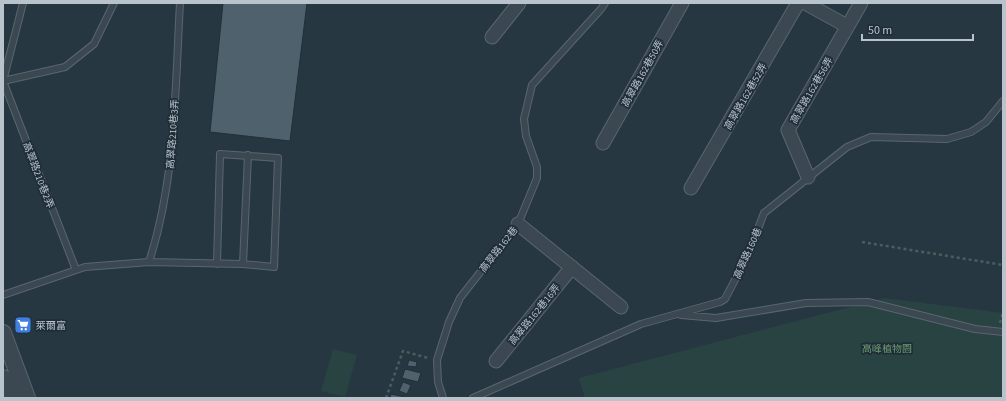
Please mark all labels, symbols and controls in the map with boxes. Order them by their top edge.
scale bar [862,16,973,42]
text: 50 m [868,22,892,39]
street label: 高翠路162巷50弄 [619,37,667,110]
street label: 高翠路162巷56弄 [787,55,837,126]
street label: 高翠路162巷52弄 [721,61,771,132]
street label: 高翠路210巷3弄 [164,99,182,169]
street label: 高翠路210巷2弄 [19,140,57,210]
street label: 高翠路162巷 [476,224,521,276]
street label: 高翠路160巷 [730,225,765,281]
street label: 高翠路162巷16弄 [506,281,564,348]
supermarket icon: 萊爾富 [13,315,33,335]
place label: 萊爾富 [36,319,66,333]
park label: 高峰植物園 [862,342,912,356]

